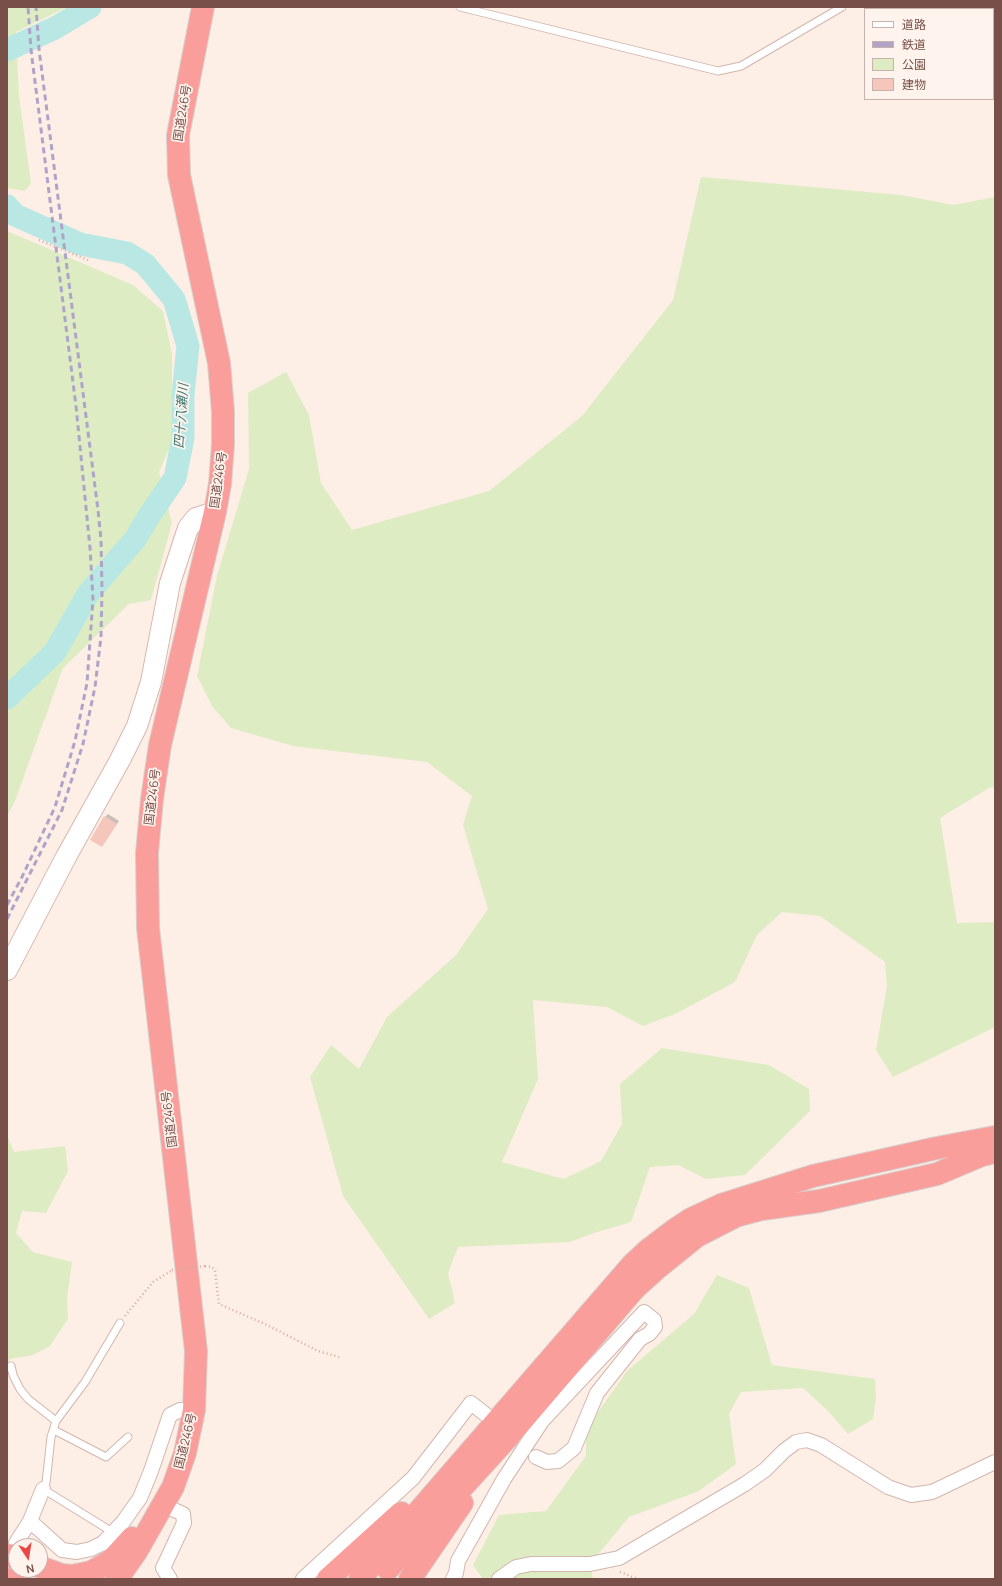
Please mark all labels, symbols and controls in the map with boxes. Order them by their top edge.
legend [864,8,994,100]
text: 道路 [902,16,926,33]
text: 鉄道 [902,36,926,53]
text: 公園 [902,56,926,73]
text: 建物 [902,76,926,93]
street label: 国道246号 [171,84,195,142]
water label: 四十八瀬川 [172,383,192,449]
street label: 国道246号 [208,451,230,509]
street label: 国道246号 [142,768,164,826]
street label: 国道246号 [159,1090,181,1148]
street label: 国道246号 [172,1412,200,1470]
north arrow [8,1538,48,1578]
text: N [25,1561,36,1577]

